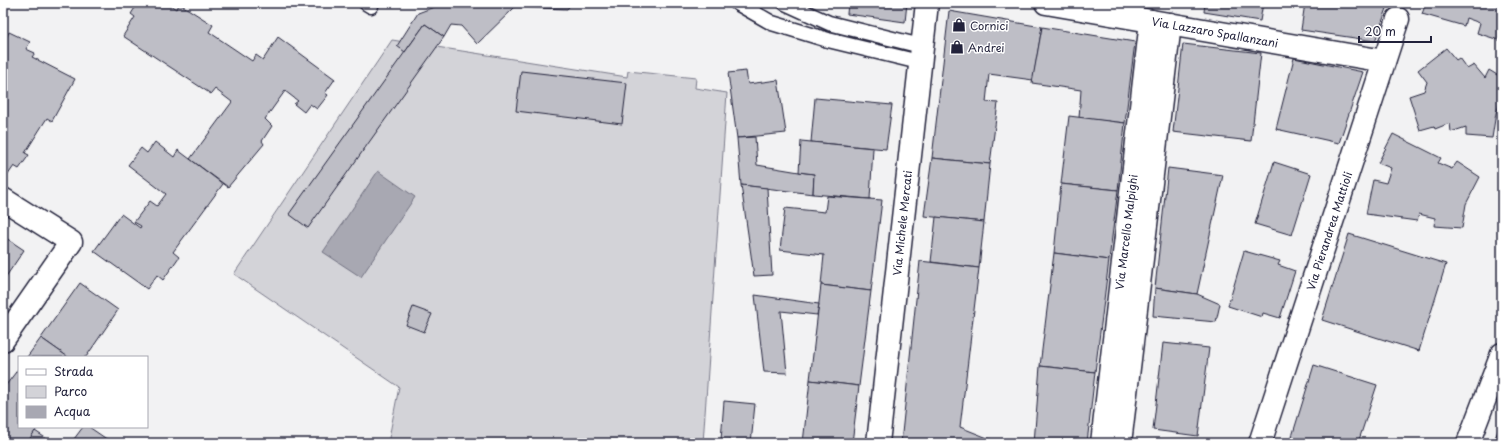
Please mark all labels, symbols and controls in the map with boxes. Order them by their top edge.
street label: Via Lazzaro Spallanzani [1150,12,1280,52]
shop icon: Cornici [951,17,967,33]
place label: Cornici [970,17,1008,34]
scale bar [1359,18,1431,44]
text: 20 m [1365,22,1396,40]
shop icon: Andrei [949,39,965,55]
place label: Andrei [968,39,1005,56]
street label: Via Michele Mercati [888,169,916,277]
street label: Via Pierandrea Mattioli [1302,169,1356,293]
street label: Via Marcello Malpighi [1110,173,1142,291]
legend [18,356,148,428]
text: Strada [54,362,94,380]
text: Parco [54,382,88,400]
text: Acqua [54,402,91,420]

